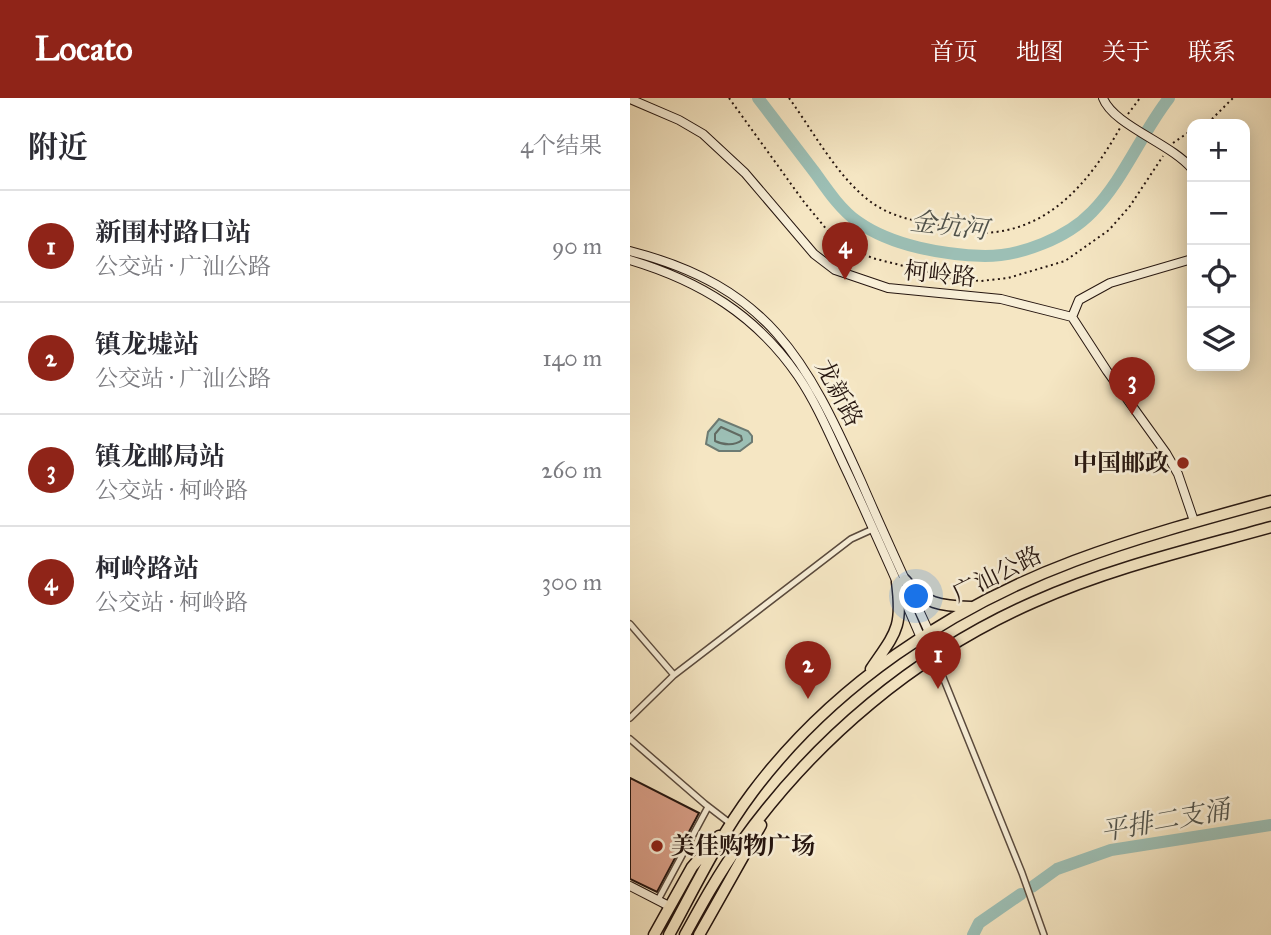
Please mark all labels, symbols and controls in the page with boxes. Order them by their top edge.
text: Locato [35,29,133,69]
text: 首页 [930,37,978,67]
text: 地图 [1016,37,1064,67]
text: 关于 [1102,37,1150,67]
text: 联系 [1188,37,1236,67]
map controls [1187,119,1250,371]
button: + [1187,119,1250,182]
text: 附近 [28,129,88,165]
text: 4个结果 [520,131,602,159]
button: − [1187,182,1250,245]
water label: 金坑河 [908,204,994,246]
text: 新围村路口站 [95,216,251,248]
pin: 4 [822,222,868,280]
text: 1 [46,232,56,260]
text: 90 m [552,232,602,260]
button: locate [1187,245,1250,308]
text: 公交站 · 广汕公路 [95,252,271,280]
street label: 柯岭路 [903,255,977,293]
button: layers [1187,308,1250,371]
text: 镇龙墟站 [95,328,199,360]
text: 2 [45,344,57,372]
text: 140 m [542,344,602,372]
street label: 龙新路 [809,354,869,432]
pin: 3 [1109,357,1155,415]
text: 公交站 · 广汕公路 [95,364,271,392]
text: 镇龙邮局站 [95,440,225,472]
place label: 中国邮政 [1073,448,1169,478]
marker: 中国邮政 [1175,455,1191,471]
text: 3 [46,456,56,484]
text: 260 m [541,456,602,484]
text: 公交站 · 柯岭路 [95,476,248,504]
street label: 广汕公路 [947,539,1047,609]
text: 柯岭路站 [95,552,199,584]
text: 4 [45,568,57,596]
text: 300 m [542,568,602,596]
your location [899,579,933,613]
text: 公交站 · 柯岭路 [95,588,248,616]
pin: 1 [915,631,961,689]
pin: 2 [785,641,831,699]
water label: 平排二支涌 [1098,792,1235,847]
place label: 美佳购物广场 [671,831,815,861]
marker: 美佳购物广场 [649,838,665,854]

